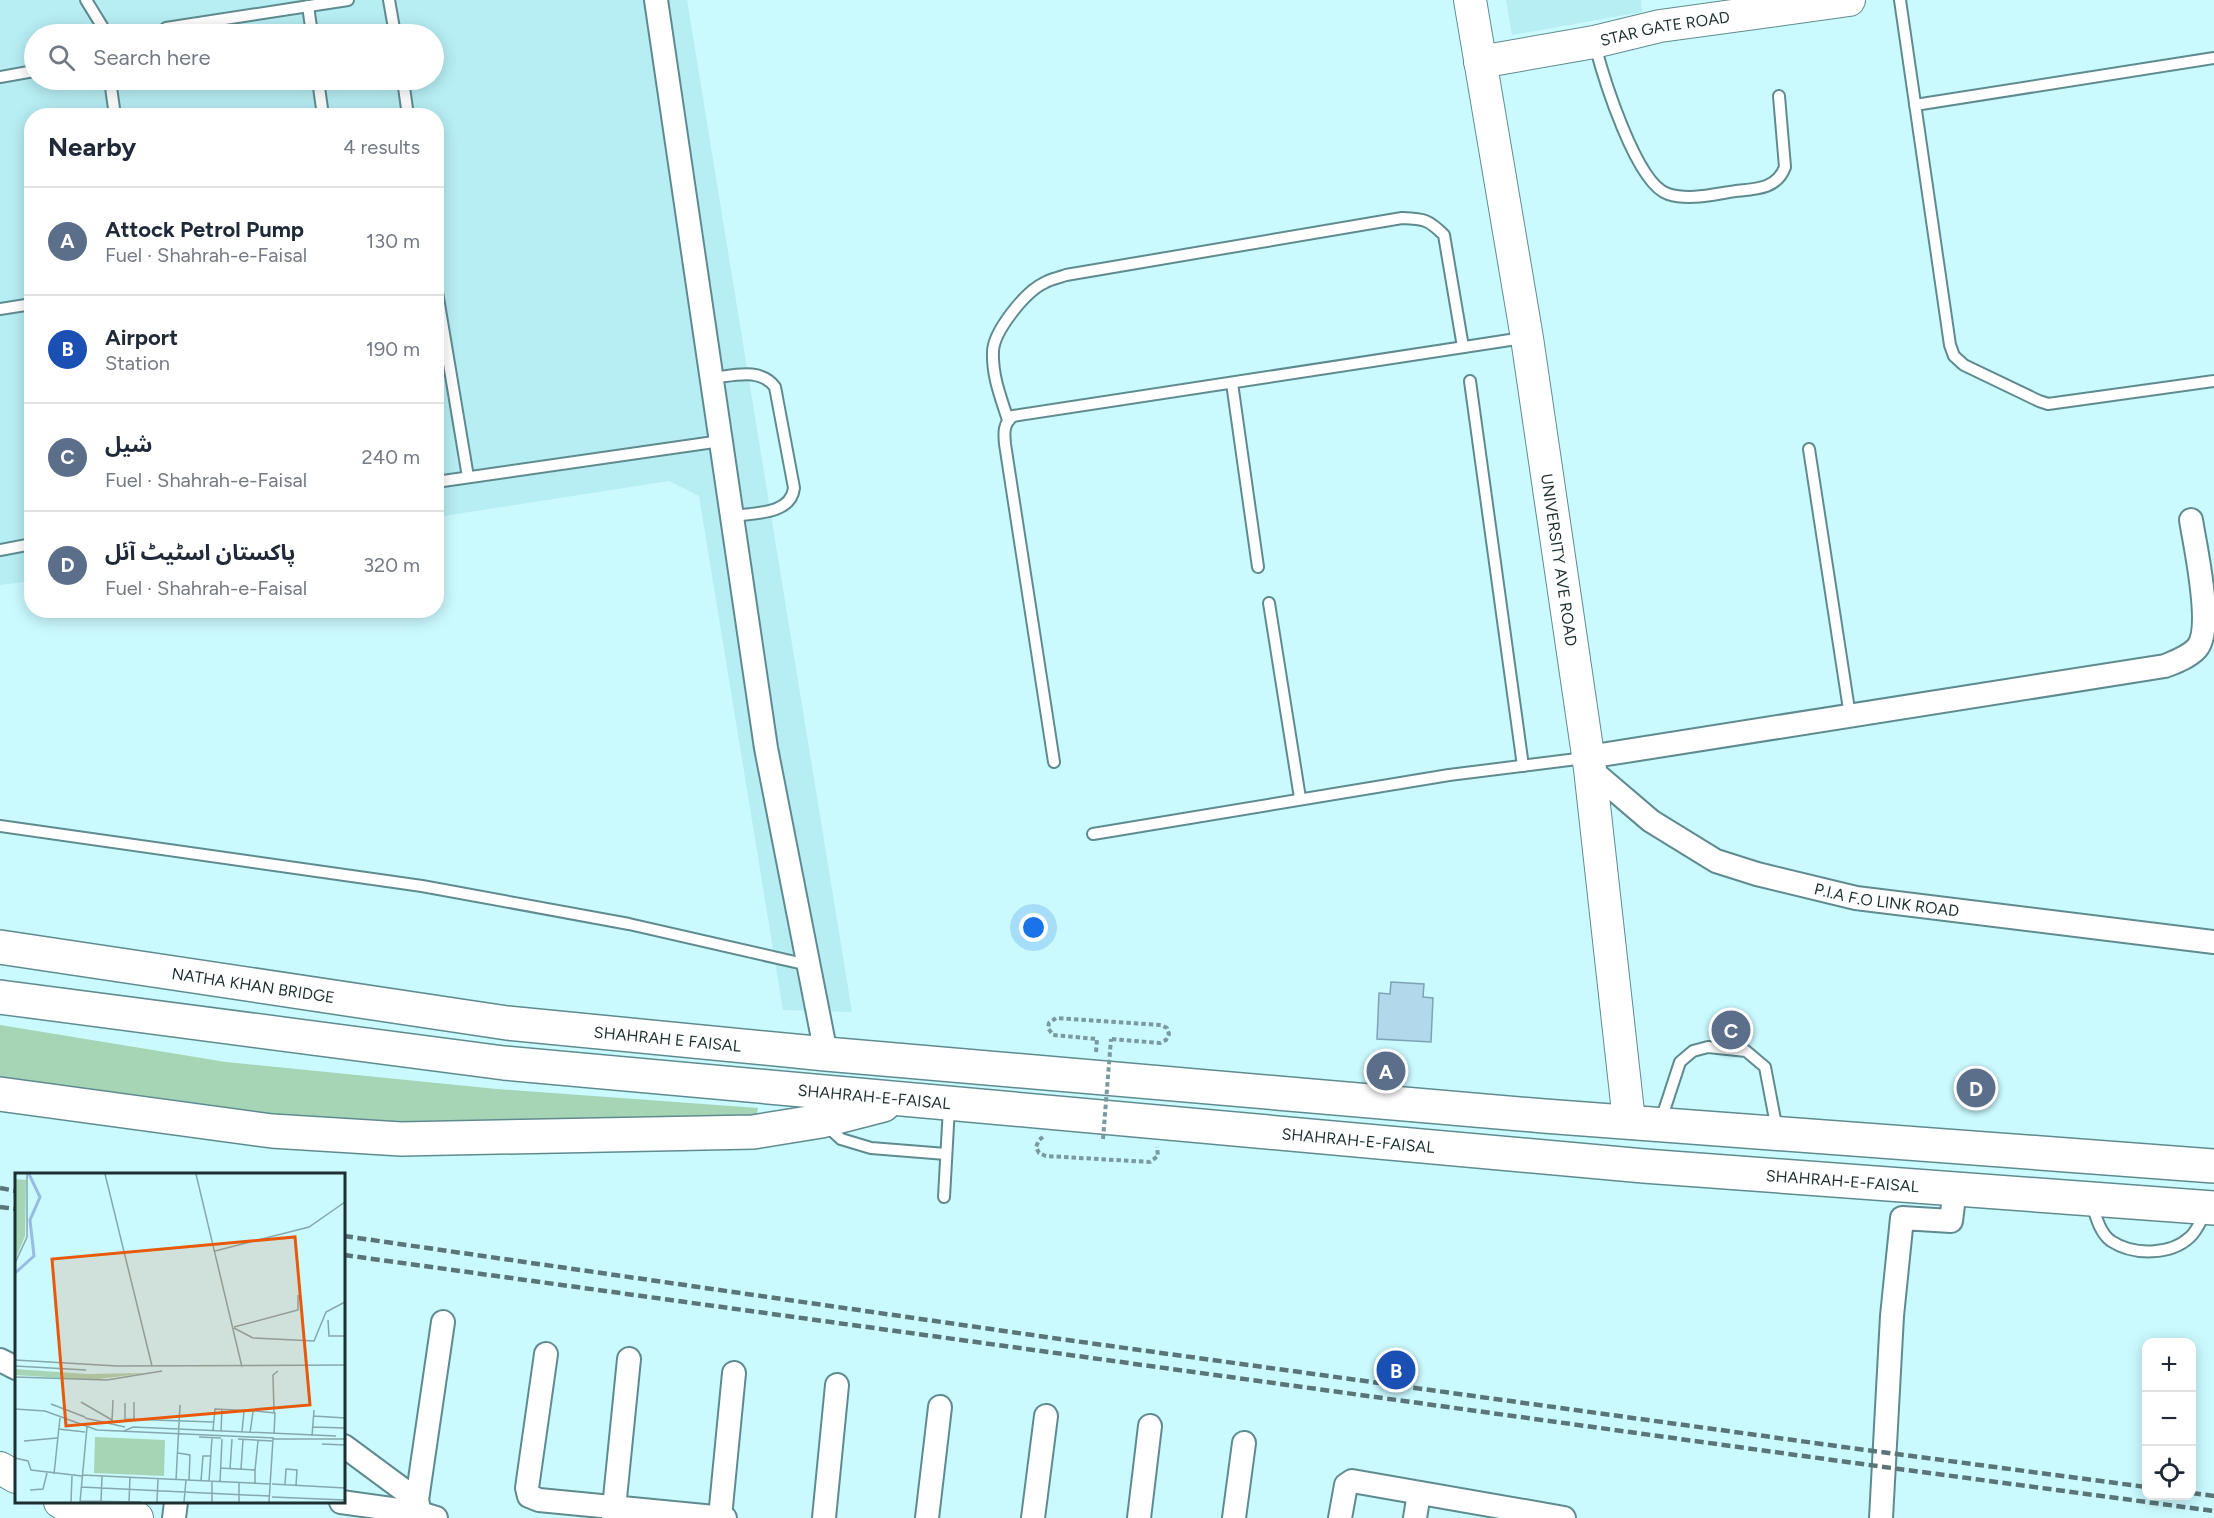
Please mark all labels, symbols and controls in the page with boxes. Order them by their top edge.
street label: STAR GATE ROAD [1598,8,1731,50]
search box [24,24,444,90]
icon: search [45,41,78,74]
text: Search here [93,44,211,71]
text: Nearby [48,131,136,163]
text: 4 results [343,135,420,159]
text: Attock Petrol Pump [105,216,304,243]
text: A [60,229,75,253]
text: 130 m [366,229,420,253]
text: Fuel · Shahrah-e-Faisal [105,243,307,267]
text: Airport [105,324,178,351]
text: B [61,337,74,361]
text: 190 m [366,337,420,361]
text: Station [105,351,170,375]
text: شیل [105,431,152,458]
text: C [60,445,75,469]
text: 240 m [362,445,420,469]
text: Fuel · Shahrah-e-Faisal [105,468,307,492]
street label: UNIVERSITY AVE ROAD [1537,472,1581,648]
text: پاکستان اسٹیٹ آئل [105,539,295,566]
text: D [61,553,75,577]
text: 320 m [363,553,420,577]
text: Fuel · Shahrah-e-Faisal [105,576,307,600]
street label: P.I.A F.O LINK ROAD [1812,879,1960,921]
your location [1019,913,1048,942]
street label: NATHA KHAN BRIDGE [170,964,336,1007]
pin: C [1712,1008,1750,1052]
street label: SHAHRAH E FAISAL [593,1022,743,1056]
pin: A [1366,1048,1406,1094]
pin: D [1956,1066,1996,1110]
street label: SHAHRAH-E-FAISAL [797,1081,952,1113]
street label: SHAHRAH-E-FAISAL [1281,1124,1436,1157]
street label: SHAHRAH-E-FAISAL [1765,1166,1920,1196]
inset map [15,1173,345,1503]
map controls [2142,1338,2196,1500]
button: + [2142,1338,2196,1392]
pin: B [1376,1348,1416,1392]
button: − [2142,1392,2196,1446]
button: locate [2142,1446,2196,1500]

